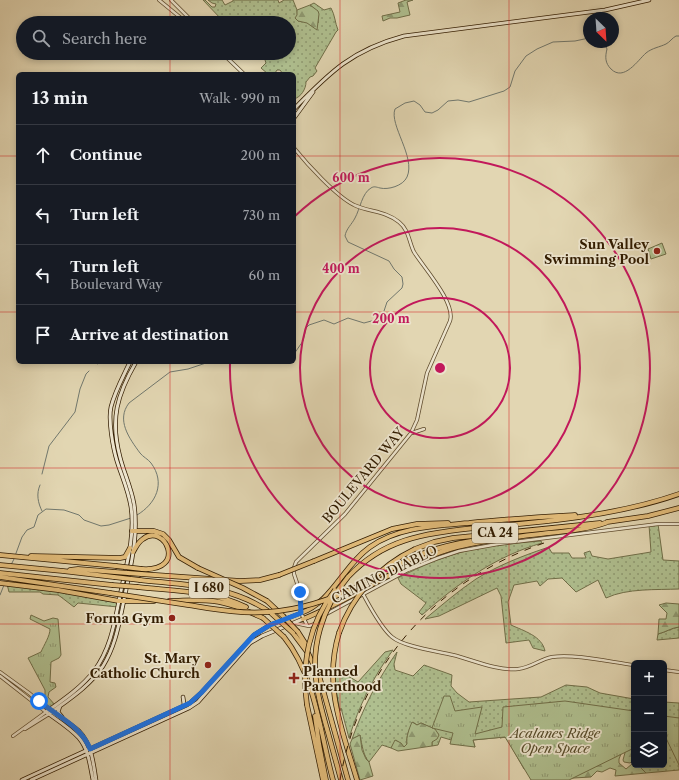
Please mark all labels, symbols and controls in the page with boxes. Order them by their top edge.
north arrow [583,12,619,48]
search box [16,16,296,60]
icon: search [30,27,52,49]
text: Search here [62,29,147,48]
text: 13 min [32,88,88,108]
text: Walk · 990 m [199,90,280,106]
icon: ahead [32,144,54,166]
text: Continue [70,145,142,164]
text: 200 m [240,147,280,163]
text: 600 m [332,170,370,185]
icon: left [32,204,54,226]
text: Turn left [70,205,139,224]
text: 730 m [243,207,280,223]
place label: Sun Valley Swimming Pool [544,236,650,267]
marker: Sun Valley Swimming Pool [652,246,662,256]
text: Turn left [70,257,139,276]
text: 400 m [322,261,360,276]
icon: left [32,264,54,286]
text: 60 m [249,267,280,283]
text: Boulevard Way [70,276,163,292]
text: 200 m [372,311,410,326]
icon: arrive [32,324,54,346]
text: Arrive at destination [70,325,229,344]
centre of rings [433,361,447,375]
street label: BOULEVARD WAY [318,424,408,526]
road number: CA 24 [472,523,518,543]
street label: CAMINO DIABLO [328,541,440,607]
road number: I 680 [189,578,229,598]
route end [291,583,309,601]
place label: Forma Gym [86,610,164,626]
marker: Forma Gym [167,613,177,623]
place label: St. Mary Catholic Church [90,650,201,681]
marker: St. Mary Catholic Church [203,660,213,670]
map controls [631,660,667,768]
button: + [631,660,667,696]
place label: Planned Parenthood [303,663,382,694]
marker: Planned Parenthood [288,672,300,684]
route start [30,692,48,710]
button: − [631,696,667,732]
park label: Acalanes Ridge Open Space [508,725,601,756]
button: layers [631,732,667,768]

